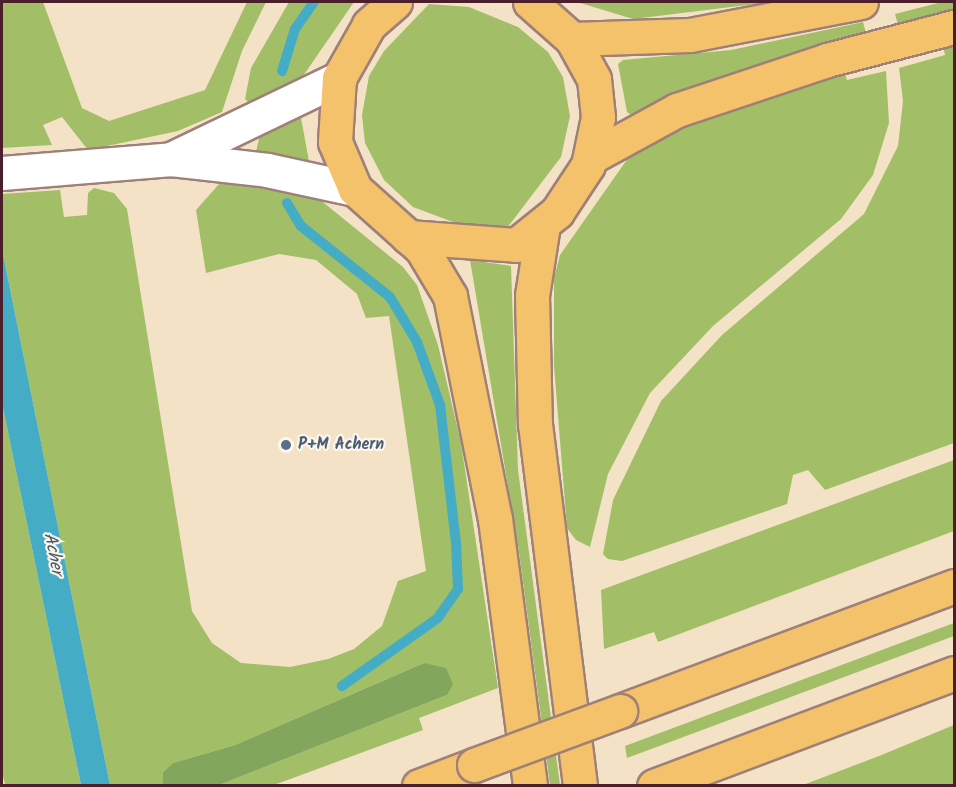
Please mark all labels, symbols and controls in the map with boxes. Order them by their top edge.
place label: P+M Achern [298,435,384,455]
marker: P+M Achern [279,438,293,452]
water label: Acher [37,531,67,577]

